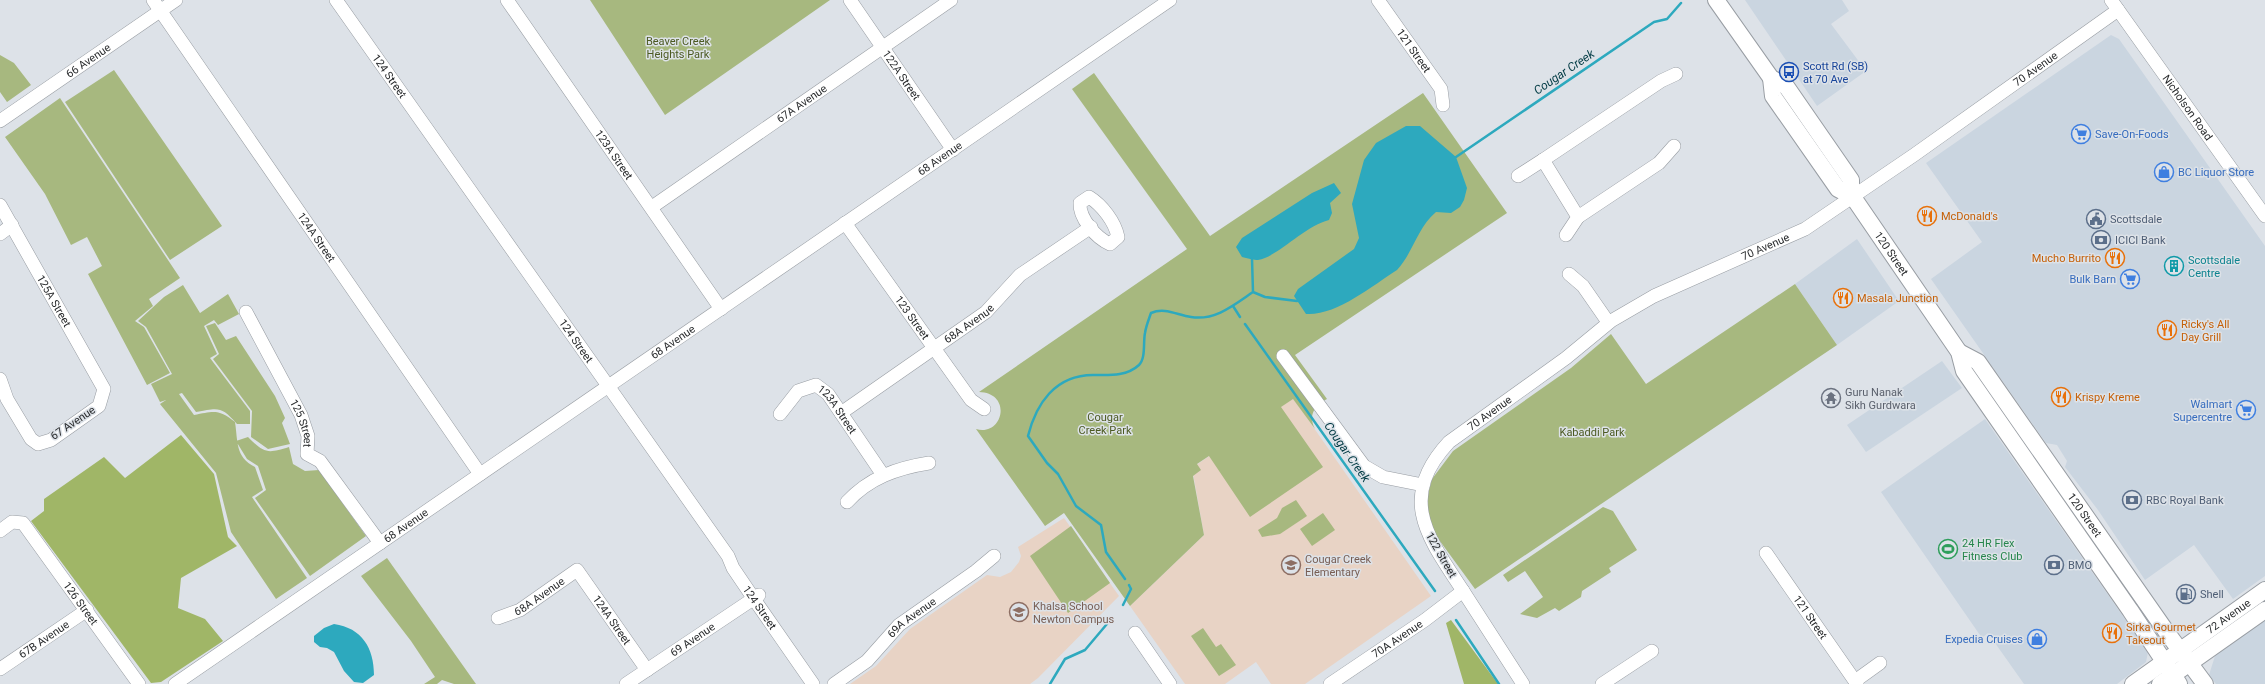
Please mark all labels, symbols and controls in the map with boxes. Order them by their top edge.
street label: 121 Street [1394,26,1434,75]
park label: Beaver Creek Heights Park [646,35,711,61]
street label: 66 Avenue [63,40,113,80]
water label: Cougar Creek [1531,46,1598,97]
street label: 122A Street [880,48,923,103]
street label: 70 Avenue [2011,49,2060,89]
street label: 124 Street [370,52,410,101]
place label: Scott Rd (SB) at 70 Ave [1803,60,1868,86]
bus stop icon: Scott Rd (SB) at 70 Ave [1778,61,1800,83]
street label: Nicholson Road [2160,72,2215,143]
street label: 67A Avenue [774,81,829,125]
supermarket icon: Save-On-Foods [2070,123,2092,145]
street label: 123A Street [592,127,636,182]
place label: Save-On-Foods [2095,128,2169,141]
street label: 68 Avenue [915,138,965,178]
shop icon: BC Liquor Store [2153,161,2175,183]
place label: BC Liquor Store [2178,166,2254,179]
restaurant icon: McDonald's [1916,205,1938,227]
public building icon: Scottsdale [2085,208,2107,230]
street label: 124A Street [295,210,338,265]
place label: McDonald's [1941,210,1998,223]
place label: Scottsdale [2110,213,2162,226]
street label: 120 Street [1872,229,1911,278]
bank icon: ICICI Bank [2090,229,2112,251]
street label: 70 Avenue [1739,230,1791,263]
place label: ICICI Bank [2115,234,2166,247]
restaurant icon: Mucho Burrito [2104,247,2126,269]
place label: Mucho Burrito [2032,252,2101,265]
place label: Scottsdale Centre [2188,254,2240,280]
building icon: Scottsdale Centre [2163,255,2185,277]
supermarket icon: Bulk Barn [2119,268,2141,290]
street label: 125A Street [34,273,74,329]
place label: Bulk Barn [2069,273,2116,286]
restaurant icon: Masala Junction [1832,287,1854,309]
place label: Masala Junction [1857,292,1938,305]
street label: 123 Street [892,293,932,342]
street label: 68A Avenue [941,301,997,346]
street label: 124 Street [556,316,596,365]
place label: Ricky's All Day Grill [2181,318,2230,344]
restaurant icon: Ricky's All Day Grill [2156,319,2178,341]
street label: 68 Avenue [648,322,698,362]
street label: 123A Street [815,382,860,437]
place label: Guru Nanak Sikh Gurdwara [1845,386,1916,412]
restaurant icon: Krispy Kreme [2050,386,2072,408]
temple icon: Guru Nanak Sikh Gurdwara [1820,387,1842,409]
place label: Krispy Kreme [2075,391,2140,404]
street label: 70 Avenue [1465,393,1514,433]
street label: 125 Street [287,397,315,448]
place label: Walmart Supercentre [2173,398,2232,424]
supermarket icon: Walmart Supercentre [2235,399,2257,421]
street label: 67 Avenue [48,403,98,443]
park label: Cougar Creek Park [1079,411,1132,437]
water label: Cougar Creek [1321,419,1373,486]
park label: Kabaddi Park [1559,426,1625,439]
bank icon: RBC Royal Bank [2121,489,2143,511]
street label: 120 Street [2065,491,2105,540]
place label: RBC Royal Bank [2146,494,2224,507]
street label: 68 Avenue [381,505,431,545]
street label: 122 Street [1423,530,1459,580]
place label: 24 HR Flex Fitness Club [1962,537,2022,563]
sports icon: 24 HR Flex Fitness Club [1937,538,1959,560]
place label: Cougar Creek Elementary [1305,553,1372,579]
school or university icon: Cougar Creek Elementary [1280,554,1302,576]
bank icon: BMO [2043,554,2065,576]
place label: BMO [2068,559,2092,572]
street label: 68A Avenue [513,574,567,618]
street label: 126 Street [61,579,101,628]
street label: 124 Street [740,583,780,632]
fuel station icon: Shell [2175,583,2197,605]
place label: Shell [2200,588,2224,601]
street label: 124A Street [590,593,634,648]
street label: 121 Street [1791,593,1830,642]
street label: 69A Avenue [884,594,939,640]
street label: 72 Avenue [2204,596,2253,636]
place label: Khalsa School Newton Campus [1033,600,1115,626]
school or university icon: Khalsa School Newton Campus [1008,601,1030,623]
street label: 70A Avenue [1369,617,1425,660]
street label: 67B Avenue [16,618,72,661]
street label: 69 Avenue [668,620,717,659]
place label: Sirka Gourmet Takeout [2126,621,2196,647]
restaurant icon: Sirka Gourmet Takeout [2101,622,2123,644]
shop icon: Expedia Cruises [2026,628,2048,650]
place label: Expedia Cruises [1945,633,2023,646]

